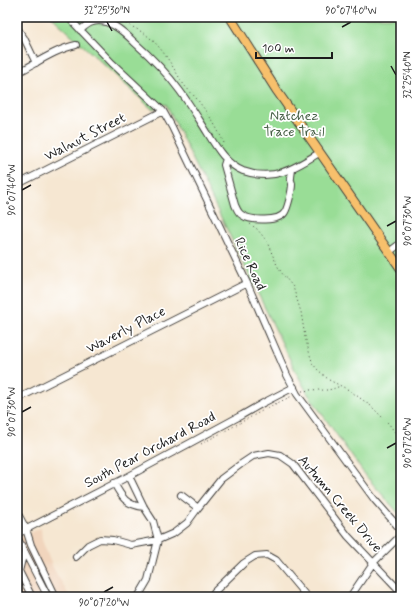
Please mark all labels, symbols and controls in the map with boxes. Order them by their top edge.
text: 32°25'30"N [84,4,130,18]
text: 90°07'40"W [326,4,377,18]
scale bar [256,34,332,60]
text: 100 m [262,41,294,57]
text: 32°25'40"N [401,51,415,99]
park label: Natchez Trace Trail [264,107,325,141]
street label: Walnut Street [41,109,129,165]
text: 90°07'40"W [5,165,19,216]
text: 90°07'30"W [401,196,415,246]
street label: Rice Road [230,235,270,293]
street label: Waverly Place [83,302,169,358]
text: 90°07'30"W [5,387,19,437]
street label: South Pear Orchard Road [81,408,219,492]
text: 90°07'20"W [401,418,415,468]
street label: Autumn Creek Drive [294,452,386,556]
text: 90°07'20"W [79,596,129,610]

